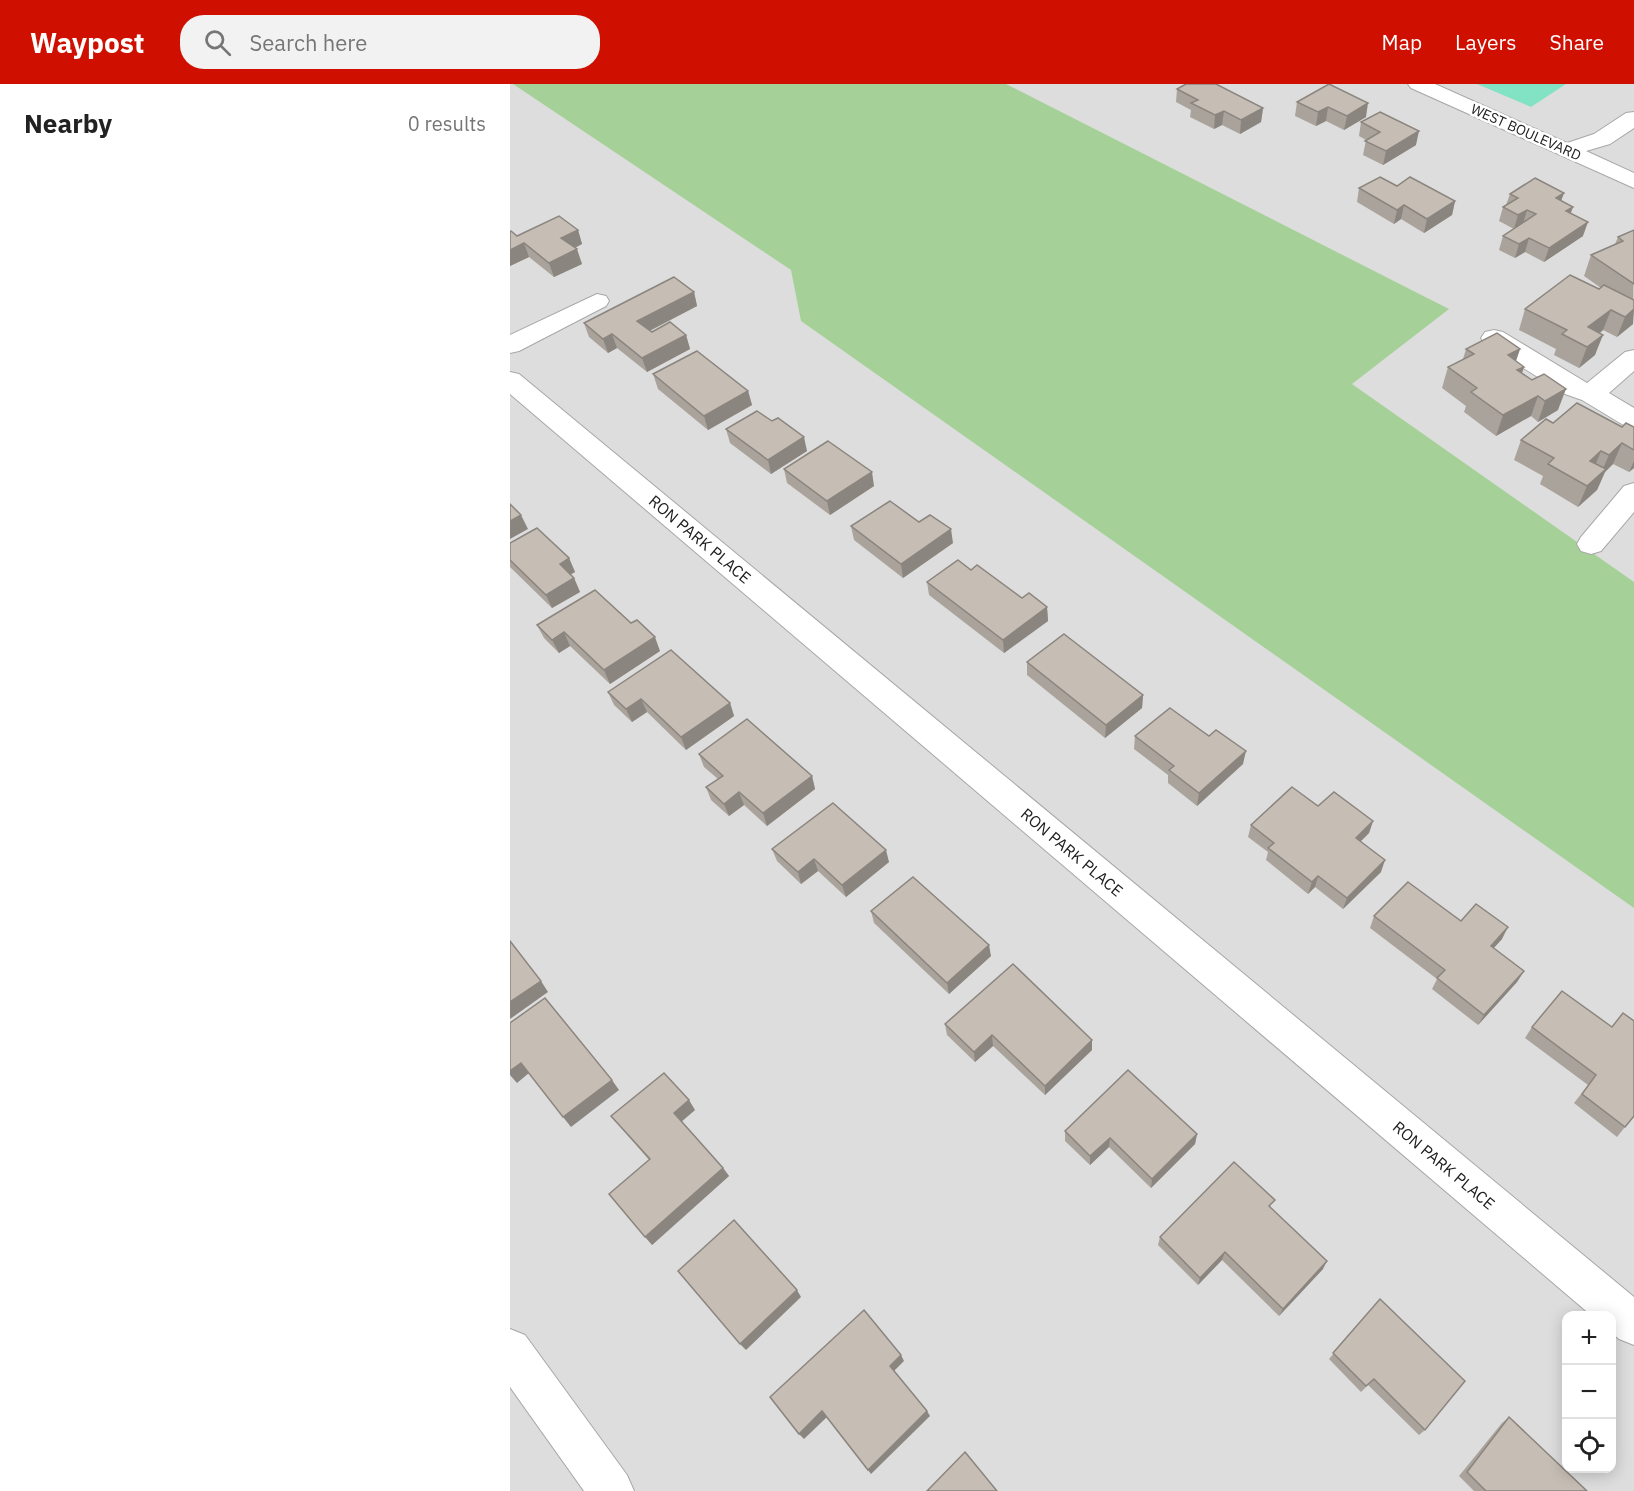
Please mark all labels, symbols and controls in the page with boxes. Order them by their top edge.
search box [180,15,600,69]
text: Waypost [30,24,144,61]
icon: search [201,26,234,59]
text: Search here [249,28,367,57]
text: Map [1382,28,1422,56]
text: Layers [1455,28,1517,56]
text: Share [1550,28,1604,56]
street label: WEST BOULEVARD [1468,100,1584,164]
text: Nearby [24,106,112,140]
text: 0 results [408,110,486,137]
street label: RON PARK PLACE [645,490,755,588]
street label: RON PARK PLACE [1017,803,1127,901]
street label: RON PARK PLACE [1389,1116,1499,1214]
map controls [1562,1311,1616,1473]
button: + [1562,1311,1616,1365]
button: − [1562,1365,1616,1419]
button: locate [1562,1419,1616,1473]

